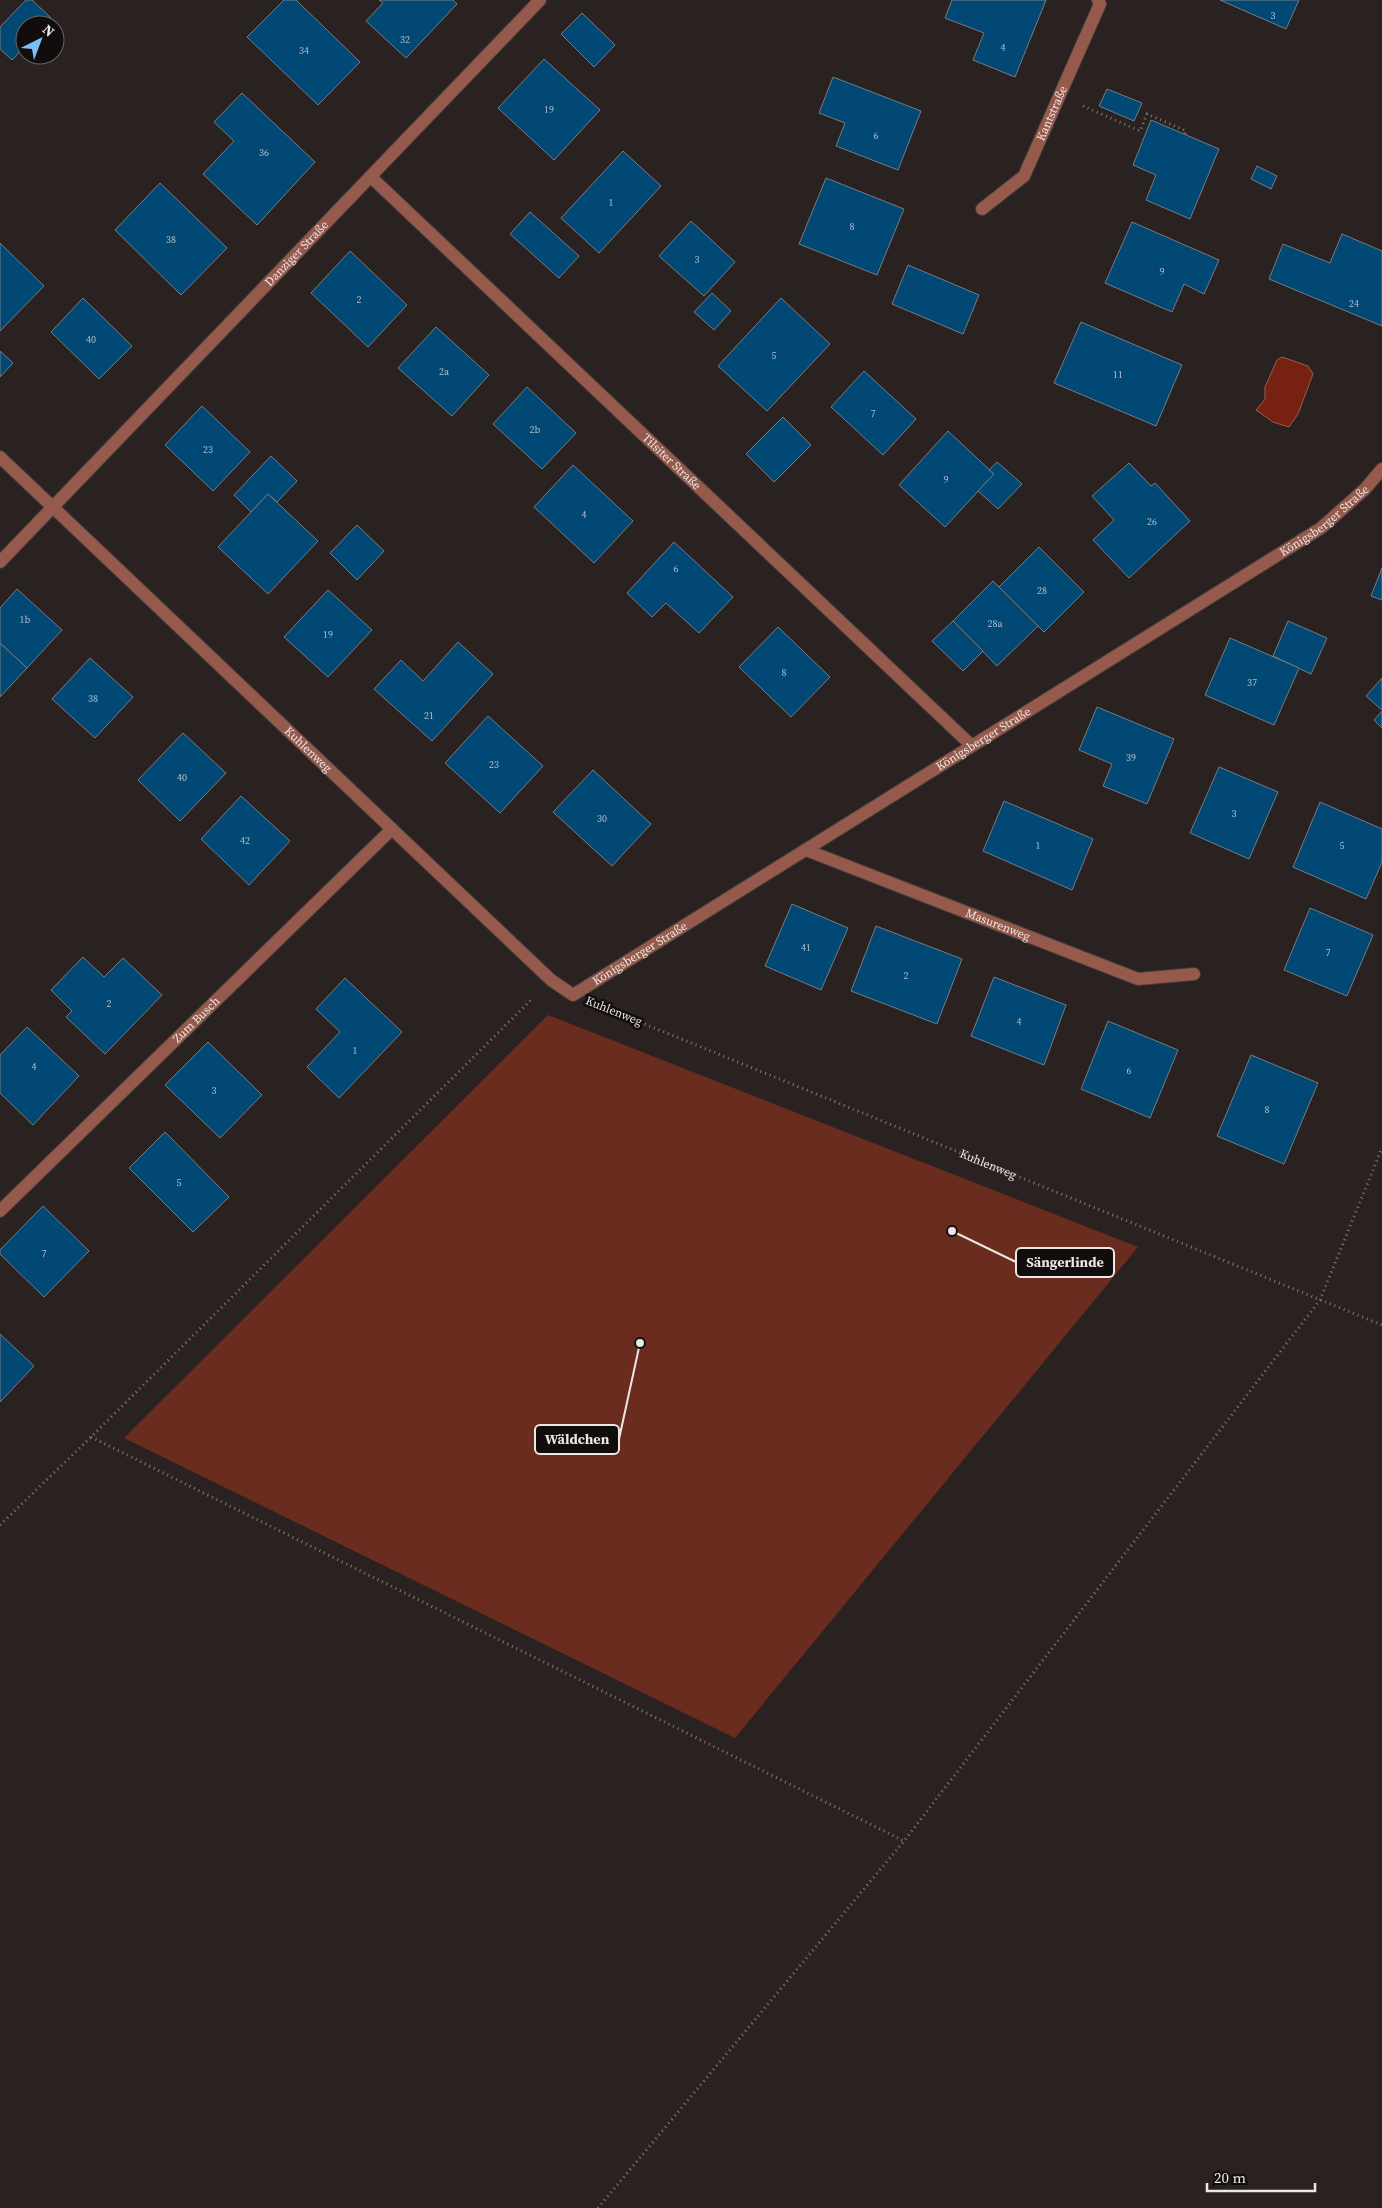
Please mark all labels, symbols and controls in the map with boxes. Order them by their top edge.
house number: 3 [1271,9,1276,22]
north arrow [15,15,65,65]
text: N [38,19,59,41]
house number: 32 [400,33,410,46]
house number: 4 [1001,41,1006,54]
house number: 34 [299,44,309,57]
street label: Kantstraße [1033,83,1071,143]
house number: 19 [544,103,554,116]
house number: 6 [874,129,879,142]
house number: 36 [259,146,269,159]
house number: 1 [609,196,614,209]
street label: Danziger Straße [261,217,332,290]
house number: 8 [850,220,855,233]
house number: 38 [166,233,176,246]
house number: 3 [695,253,700,266]
house number: 9 [1160,265,1165,278]
house number: 2 [357,293,362,306]
house number: 24 [1349,297,1359,310]
house number: 40 [86,333,96,346]
house number: 5 [772,349,777,362]
house number: 2a [439,365,450,378]
house number: 11 [1113,368,1123,381]
house number: 7 [871,407,876,420]
house number: 2b [530,423,541,436]
street label: Tilsiter Straße [639,430,705,493]
house number: 23 [203,443,213,456]
house number: 9 [944,473,949,486]
street label: Königsberger Straße [1276,481,1372,560]
house number: 4 [582,508,587,521]
house number: 26 [1147,515,1157,528]
house number: 6 [674,562,679,575]
house number: 28 [1037,584,1047,597]
house number: 1b [20,613,31,626]
house number: 28a [987,617,1003,630]
house number: 19 [323,628,333,641]
house number: 8 [782,666,787,679]
house number: 37 [1247,676,1257,689]
house number: 38 [88,692,98,705]
street label: Königsberger Straße [933,703,1034,774]
house number: 21 [424,709,434,722]
street label: Kuhlenweg [281,723,335,776]
house number: 39 [1126,751,1136,764]
house number: 23 [489,758,499,771]
house number: 40 [177,771,187,784]
house number: 3 [1232,807,1237,820]
house number: 30 [597,812,607,825]
house number: 42 [240,834,250,847]
house number: 1 [1036,839,1041,852]
house number: 5 [1340,839,1345,852]
street label: Masurenweg [963,905,1033,944]
street label: Königsberger Straße [589,918,690,989]
house number: 41 [801,941,811,954]
house number: 7 [1326,946,1331,959]
house number: 2 [904,969,909,982]
street label: Kuhlenweg [583,992,645,1030]
street label: Zum Busch [169,993,223,1046]
house number: 2 [107,997,112,1010]
house number: 4 [1017,1015,1022,1028]
house number: 1 [353,1044,358,1057]
house number: 4 [32,1060,37,1073]
house number: 6 [1127,1064,1132,1077]
house number: 3 [212,1084,217,1097]
house number: 8 [1265,1103,1270,1116]
street label: Kuhlenweg [957,1145,1019,1183]
house number: 5 [177,1176,182,1189]
house number: 7 [42,1247,47,1260]
callout: Sängerlinde [1016,1248,1114,1277]
text: Sängerlinde [1026,1252,1104,1272]
callout: Wäldchen [535,1425,619,1454]
text: Wäldchen [545,1429,610,1449]
scale bar [1207,2160,1314,2192]
text: 20 m [1214,2167,1246,2188]

